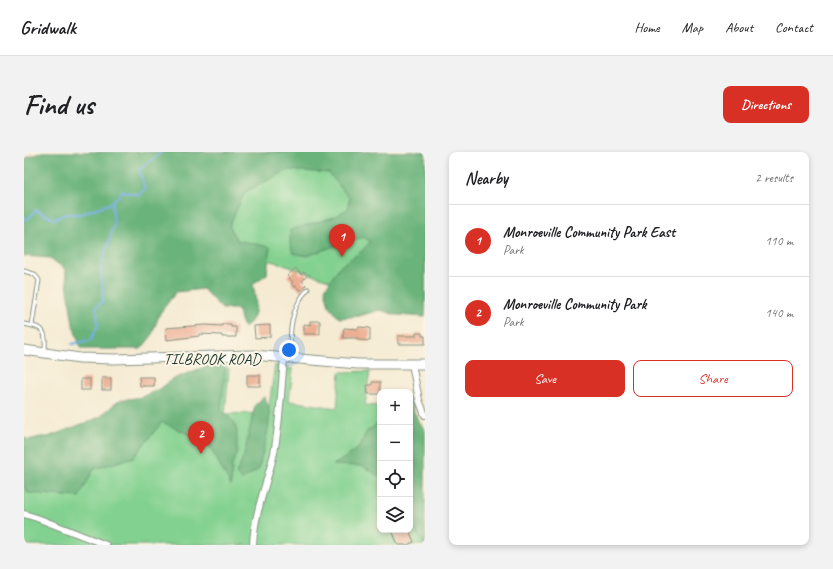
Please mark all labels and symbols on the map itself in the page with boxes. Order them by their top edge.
pin: 1 [329,224,355,257]
your location [279,340,299,360]
street label: TILBROOK ROAD [163,349,262,369]
pin: 2 [188,421,214,454]

